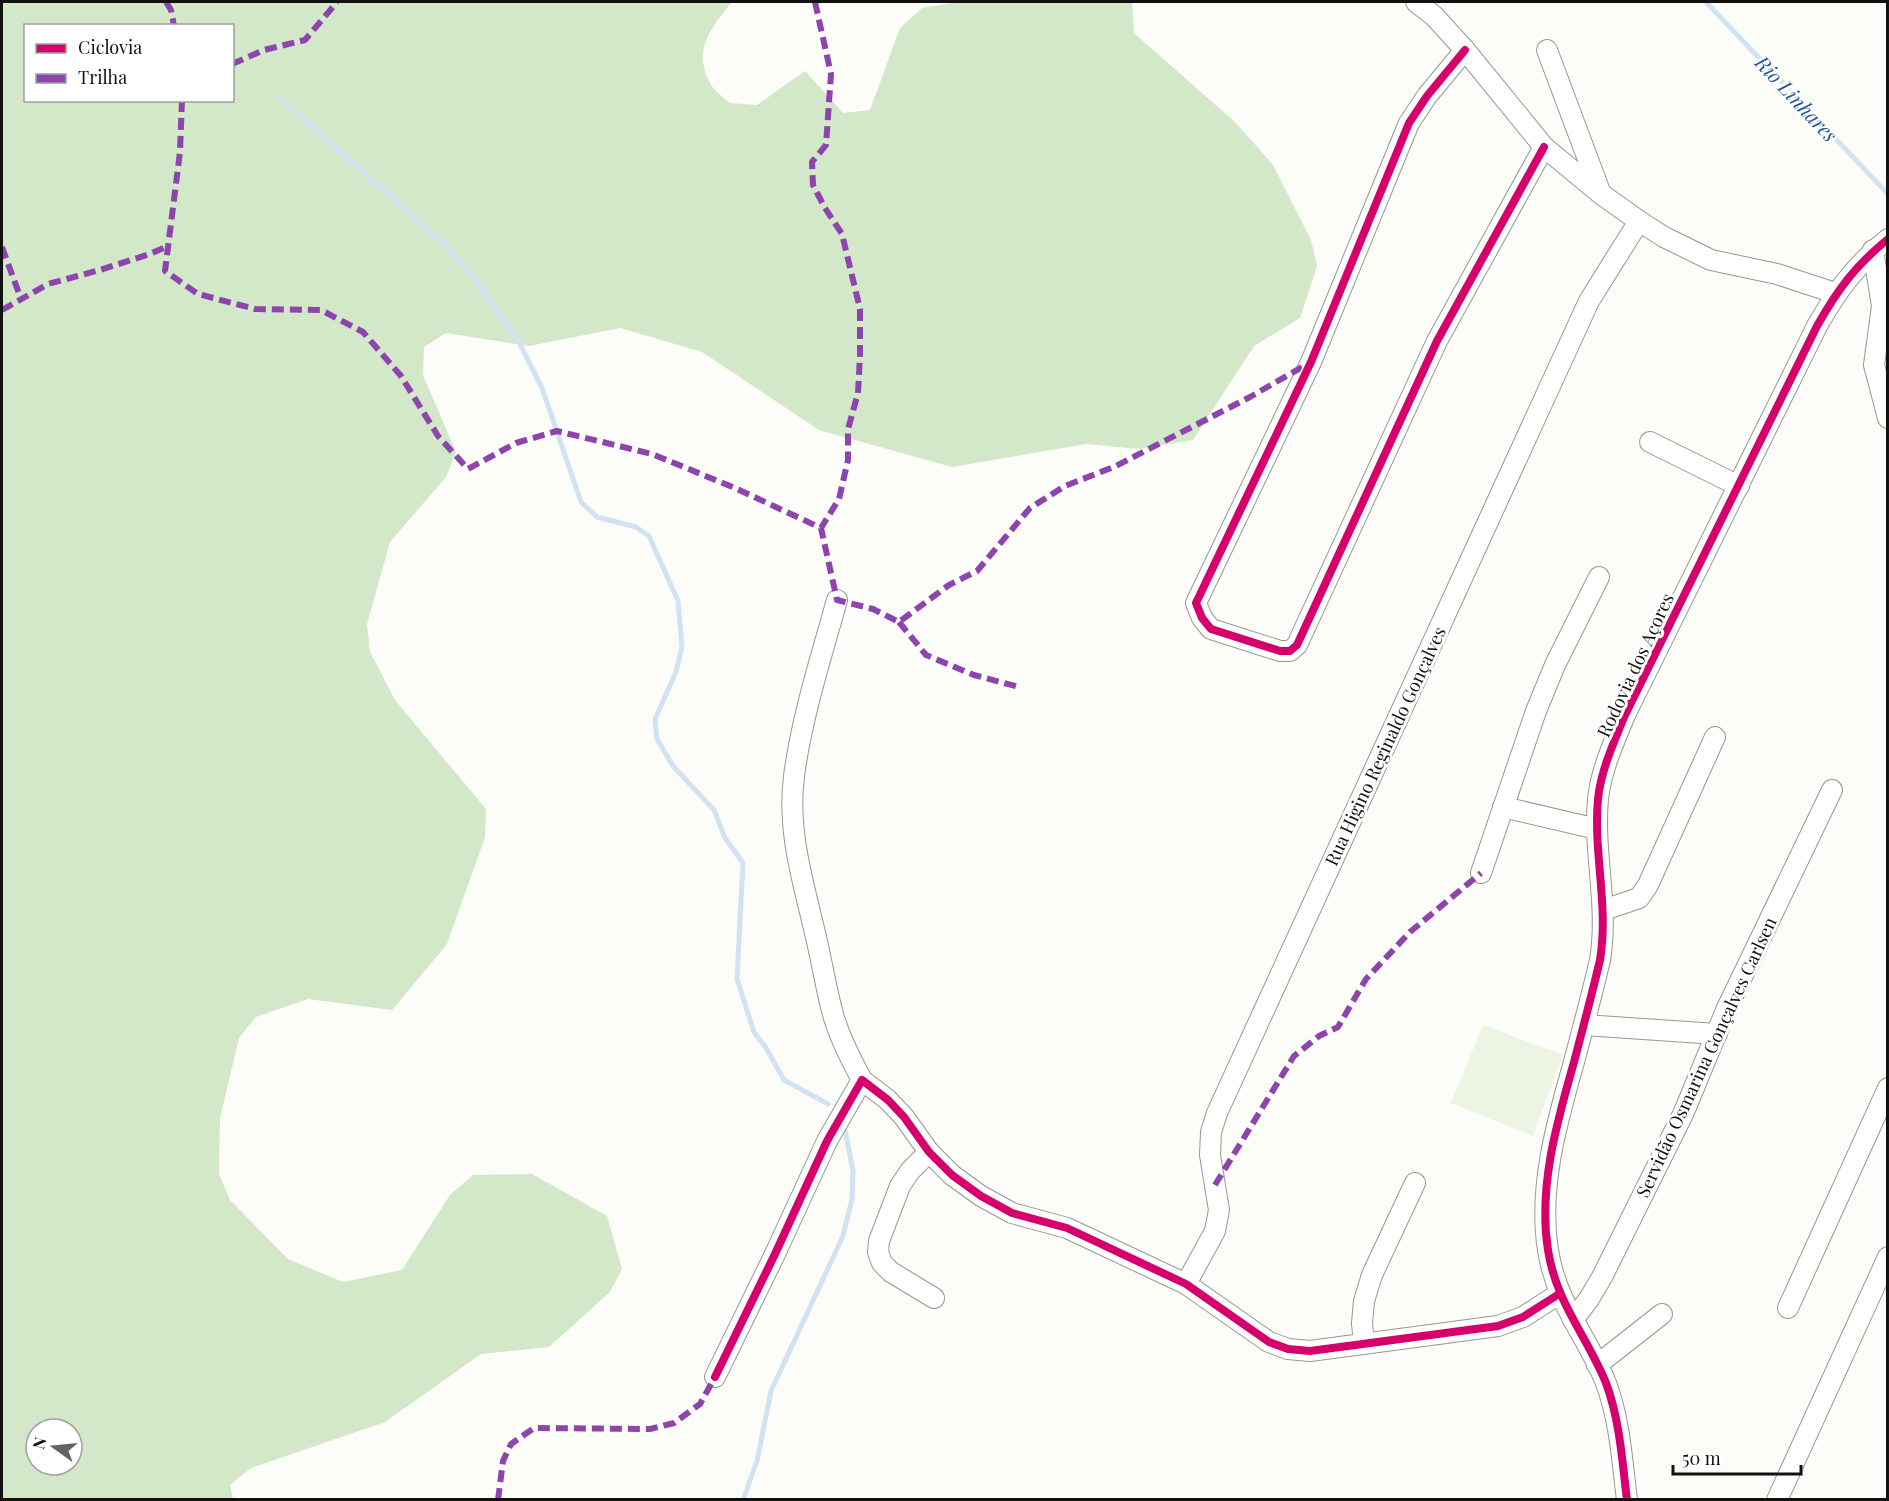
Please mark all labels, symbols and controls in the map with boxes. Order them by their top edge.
legend [24,24,234,102]
text: Ciclovia [78,35,142,59]
water label: Rio Linhares [1749,48,1844,147]
text: Trilha [78,65,127,89]
street label: Rodovia dos Açores [1591,589,1679,741]
street label: Rua Higino Reginaldo Gonçalves [1319,623,1451,869]
street label: Servidão Osmarina Gonçalves Carlsen [1630,913,1782,1201]
north arrow [24,1417,84,1477]
text: N [27,1434,51,1451]
scale bar [1673,1438,1800,1476]
text: 50 m [1682,1446,1721,1470]

